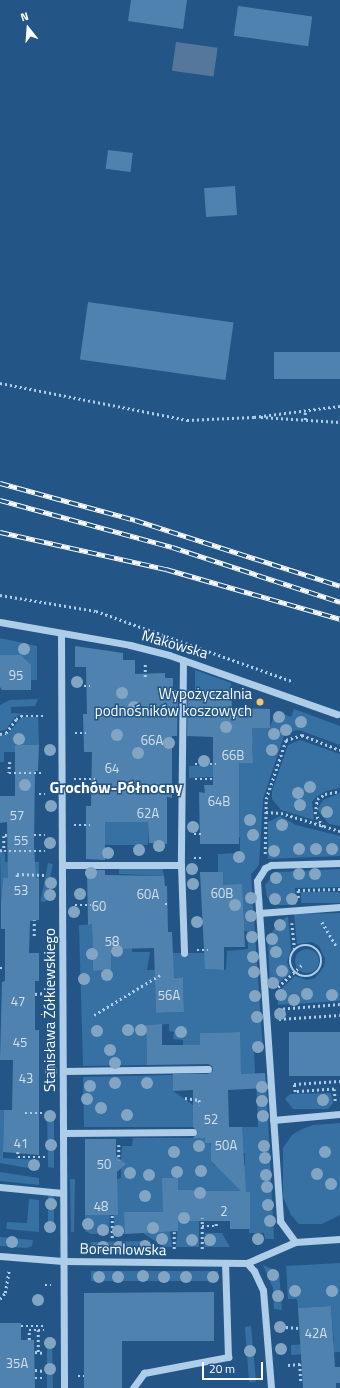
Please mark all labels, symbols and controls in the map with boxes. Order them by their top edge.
north arrow [8,8,48,48]
text: N [19,8,30,25]
street label: Makowska [140,626,210,662]
house number: 95 [9,667,23,683]
place label: Wypożyczalnia podnośników koszowych [95,684,252,719]
marker: Wypożyczalnia podnośników koszowych [255,697,265,707]
house number: 66A [141,732,163,748]
house number: 66B [222,747,244,763]
house number: 64 [105,760,119,776]
district label: Grochów-Północny [50,777,182,797]
house number: 64B [208,793,230,809]
house number: 62A [137,805,159,821]
house number: 57 [10,807,24,823]
house number: 55 [14,832,28,848]
house number: 53 [14,882,28,898]
house number: 60B [211,885,233,901]
house number: 60A [137,886,159,902]
house number: 60 [92,898,106,914]
street label: Stanisława Żółkiewskiego [41,928,59,1092]
house number: 58 [105,933,119,949]
house number: 56A [158,987,180,1003]
house number: 47 [11,993,25,1009]
house number: 45 [13,1034,27,1050]
house number: 43 [19,1070,33,1086]
house number: 52 [204,1111,218,1127]
house number: 41 [14,1135,28,1151]
house number: 50A [215,1137,237,1153]
house number: 50 [97,1156,111,1172]
house number: 48 [94,1198,108,1214]
house number: 2 [220,1203,228,1219]
street label: Boremlowska [80,1239,166,1259]
house number: 42A [305,1325,327,1341]
scale bar [204,1354,265,1380]
house number: 35A [6,1355,28,1371]
text: 20 m [209,1359,235,1378]

